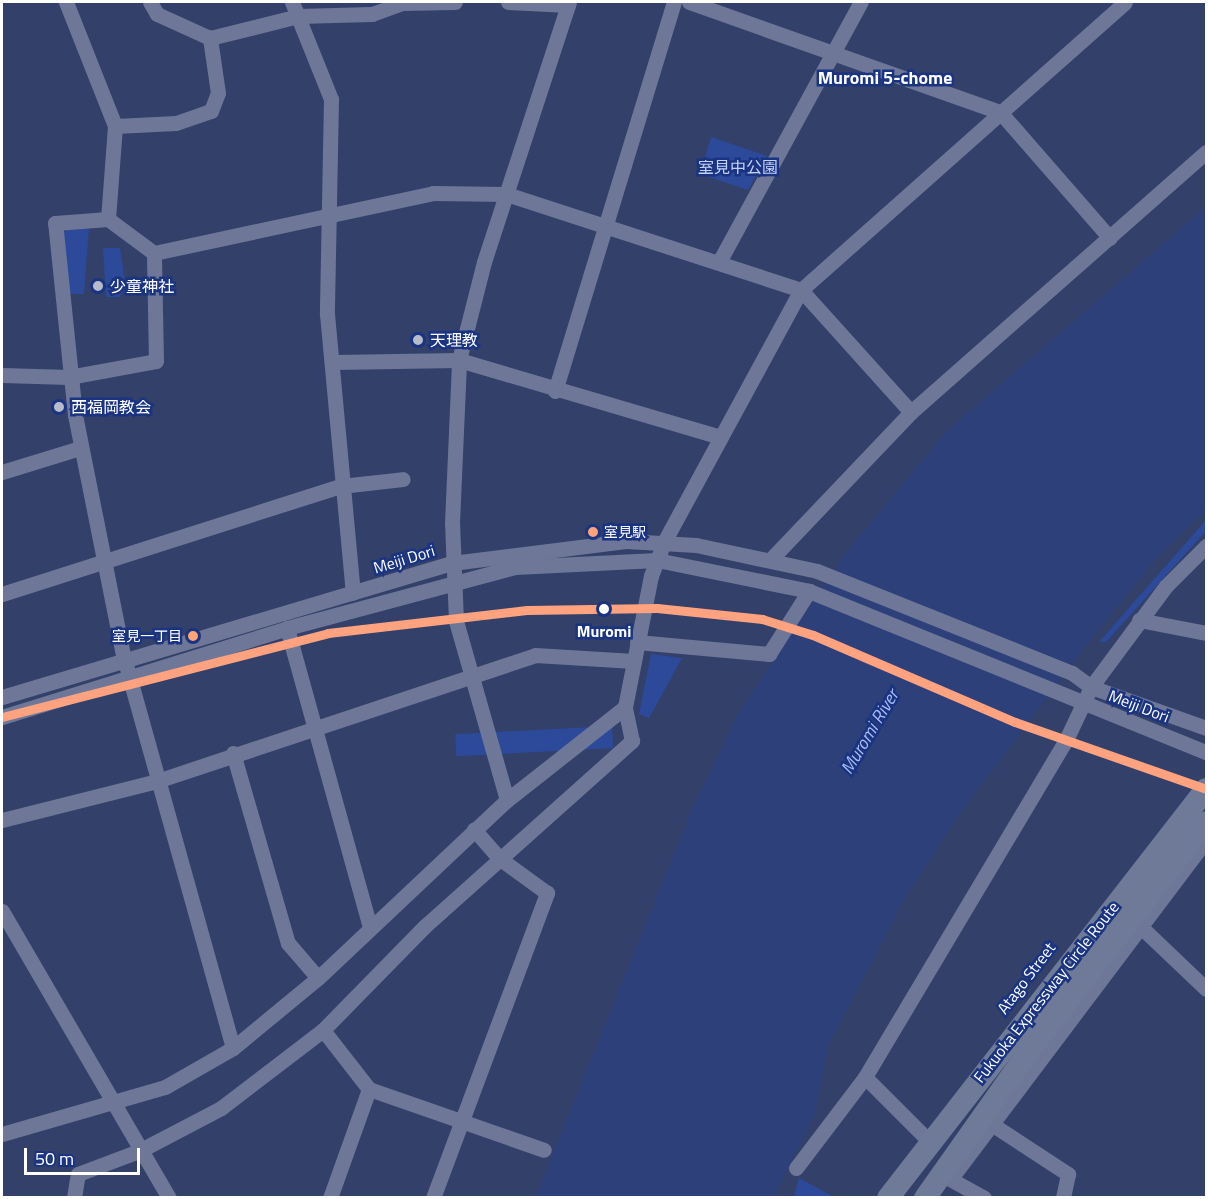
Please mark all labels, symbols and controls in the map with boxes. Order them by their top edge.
district label: Muromi 5-chome [818,67,952,89]
park label: 室見中公園 [698,157,778,177]
place label: 少童神社 [110,276,174,296]
marker: 少童神社 [91,279,105,293]
place label: 天理教 [430,330,478,350]
marker: 天理教 [411,333,425,347]
place label: 西福岡教会 [71,397,151,417]
marker: 西福岡教会 [52,400,66,414]
place label: 室見駅 [604,524,646,540]
marker: 室見駅 [587,526,599,538]
street label: Meiji Dori [371,541,437,577]
marker: Muromi [594,599,614,619]
place label: Muromi [577,621,631,641]
place label: 室見一丁目 [112,628,182,644]
marker: 室見一丁目 [187,630,199,642]
water label: Muromi River [836,686,904,778]
street label: Meiji Dori [1106,686,1172,726]
street label: Fukuoka Expressway Circle Route [969,898,1123,1086]
street label: Atago Street [993,939,1059,1017]
scale bar [27,1136,142,1174]
text: 50 m [35,1145,74,1172]

